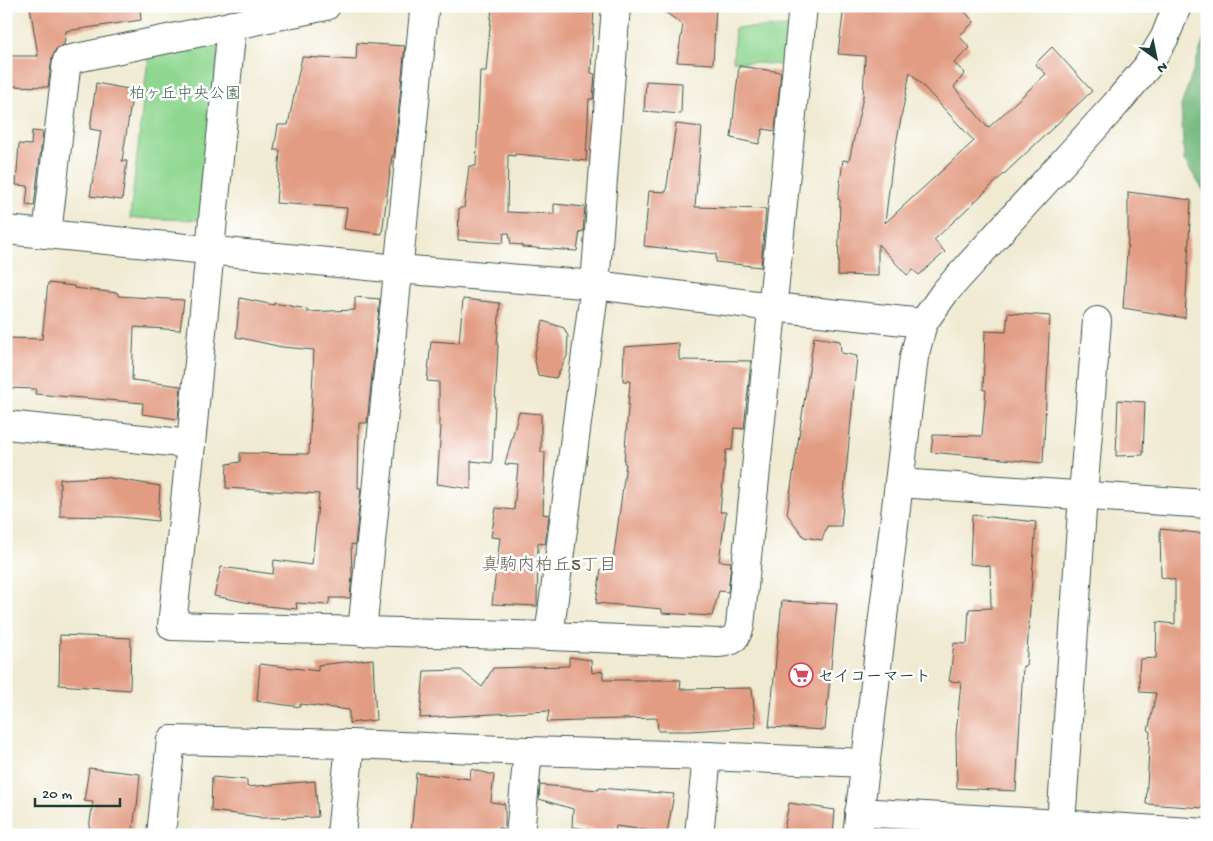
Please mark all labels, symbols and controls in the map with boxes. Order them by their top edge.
north arrow [1130,32,1180,82]
text: N [1153,57,1170,76]
park label: 柏ヶ丘中央公園 [129,85,241,105]
district label: 真駒内柏丘5丁目 [481,555,617,577]
supermarket icon: セイコーマート [788,662,814,688]
place label: セイコーマート [818,669,931,688]
scale bar [35,776,120,808]
text: 20 m [42,786,72,804]

